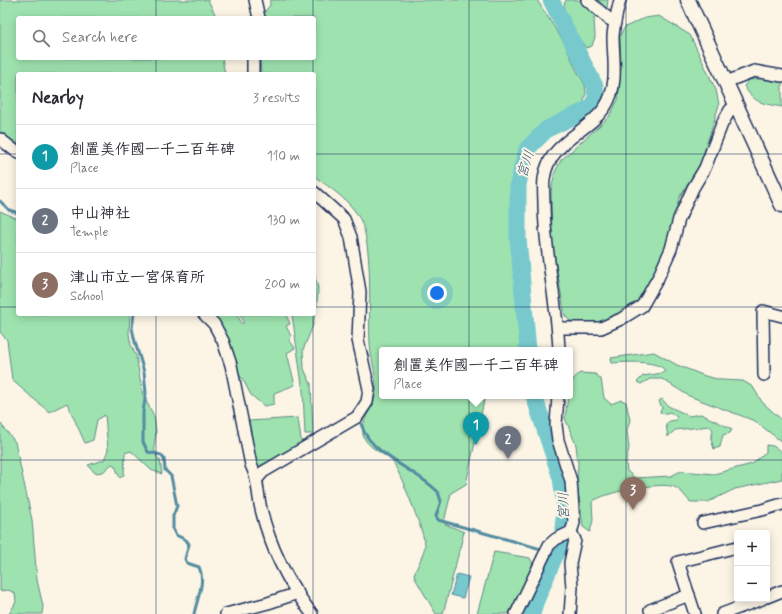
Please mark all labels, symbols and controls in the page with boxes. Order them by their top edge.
search box [16,16,316,60]
icon: search [30,27,52,49]
text: Search here [62,28,138,48]
text: Nearby [32,87,84,109]
text: 3 results [253,90,300,107]
text: 創置美作國一千二百年碑 [70,140,235,160]
text: 1 [42,148,48,165]
text: 110 m [267,148,300,165]
water label: 宮川 [513,148,539,180]
text: Place [70,160,99,177]
text: 中山神社 [70,204,130,224]
text: 2 [42,212,48,229]
text: 130 m [267,212,300,229]
text: Temple [70,224,108,241]
text: 津山市立一宮保育所 [70,268,205,288]
text: 3 [42,276,48,293]
text: 200 m [265,276,300,293]
your location [427,283,447,303]
text: School [70,288,104,305]
popup [379,347,573,399]
text: 創置美作國一千二百年碑 [393,356,559,376]
text: Place [393,376,422,393]
pin: 1 [463,412,489,445]
pin: 2 [495,426,521,459]
pin: 3 [620,477,646,510]
water label: 宮川 [555,492,573,520]
map controls [734,530,770,602]
button: + [734,530,770,566]
button: − [734,566,770,602]

